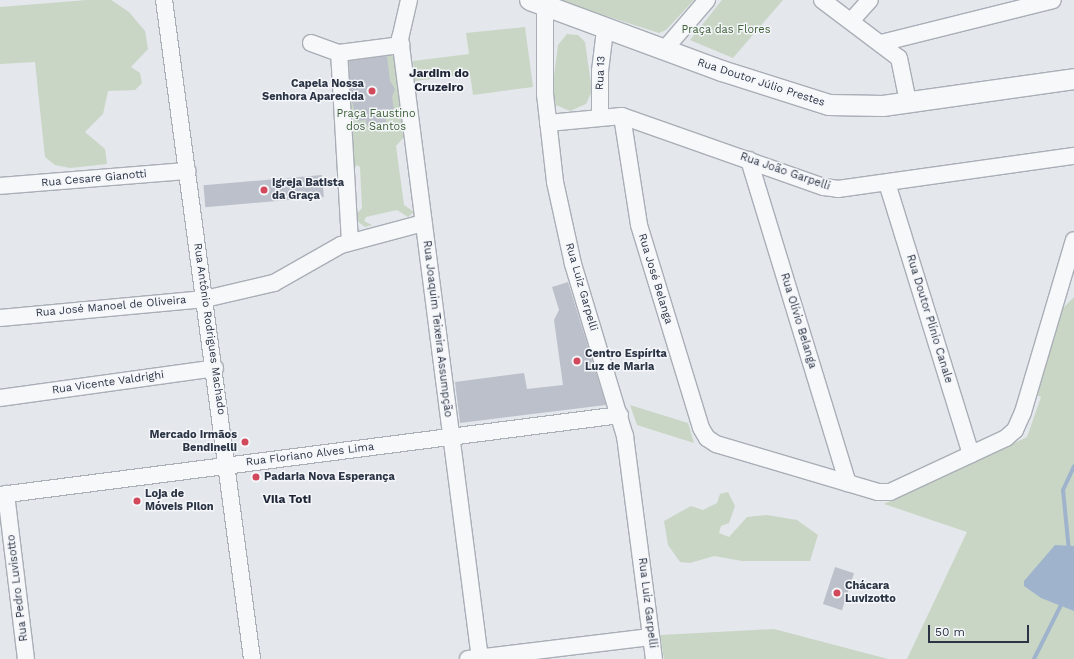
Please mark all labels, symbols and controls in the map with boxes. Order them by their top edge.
park label: Praça das Flores [681,23,771,37]
street label: Rua 13 [594,55,608,91]
street label: Rua Doutor Júlio Prestes [695,56,827,110]
district label: Jardim do Cruzeiro [409,67,469,95]
place label: Capela Nossa Senhora Aparecida [262,78,364,104]
marker: Capela Nossa Senhora Aparecida [367,86,377,96]
park label: Praça Faustino dos Santos [336,108,416,134]
street label: Rua João Garpelli [738,150,832,194]
street label: Rua Cesare Gianotti [41,168,147,190]
place label: Igreja Batista da Graça [272,177,344,203]
marker: Igreja Batista da Graça [259,185,269,195]
street label: Rua José Belanga [635,232,675,326]
street label: Rua Joaquim Teixeira Assumpção [420,239,454,419]
street label: Rua Luiz Garpelli [562,241,600,333]
street label: Rua Antônio Rodrigues Machado [190,242,228,416]
street label: Rua Doutor Plínio Canale [903,253,955,385]
street label: Rua Olívio Belanga [777,272,819,370]
street label: Rua José Manoel de Oliveira [35,294,187,320]
place label: Centro Espírita Luz de Maria [585,348,667,374]
marker: Centro Espírita Luz de Maria [572,356,582,366]
street label: Rua Vicente Valdrighi [51,369,165,397]
place label: Mercado Irmãos Bendinelli [149,429,237,455]
marker: Mercado Irmãos Bendinelli [240,437,250,447]
street label: Rua Floriano Alves Lima [245,441,375,469]
place label: Padaria Nova Esperança [264,470,395,484]
marker: Padaria Nova Esperança [251,472,261,482]
place label: Loja de Móveis Pilon [145,488,214,514]
district label: Vila Toti [263,493,311,507]
marker: Loja de Móveis Pilon [132,496,142,506]
street label: Rua Pedro Luvisotto [5,534,31,642]
street label: Rua Luiz Garpelli [635,557,659,649]
place label: Chácara Luvizotto [845,580,896,606]
marker: Chácara Luvizotto [832,588,842,598]
scale bar [930,617,1031,643]
text: 50 m [935,625,965,639]

